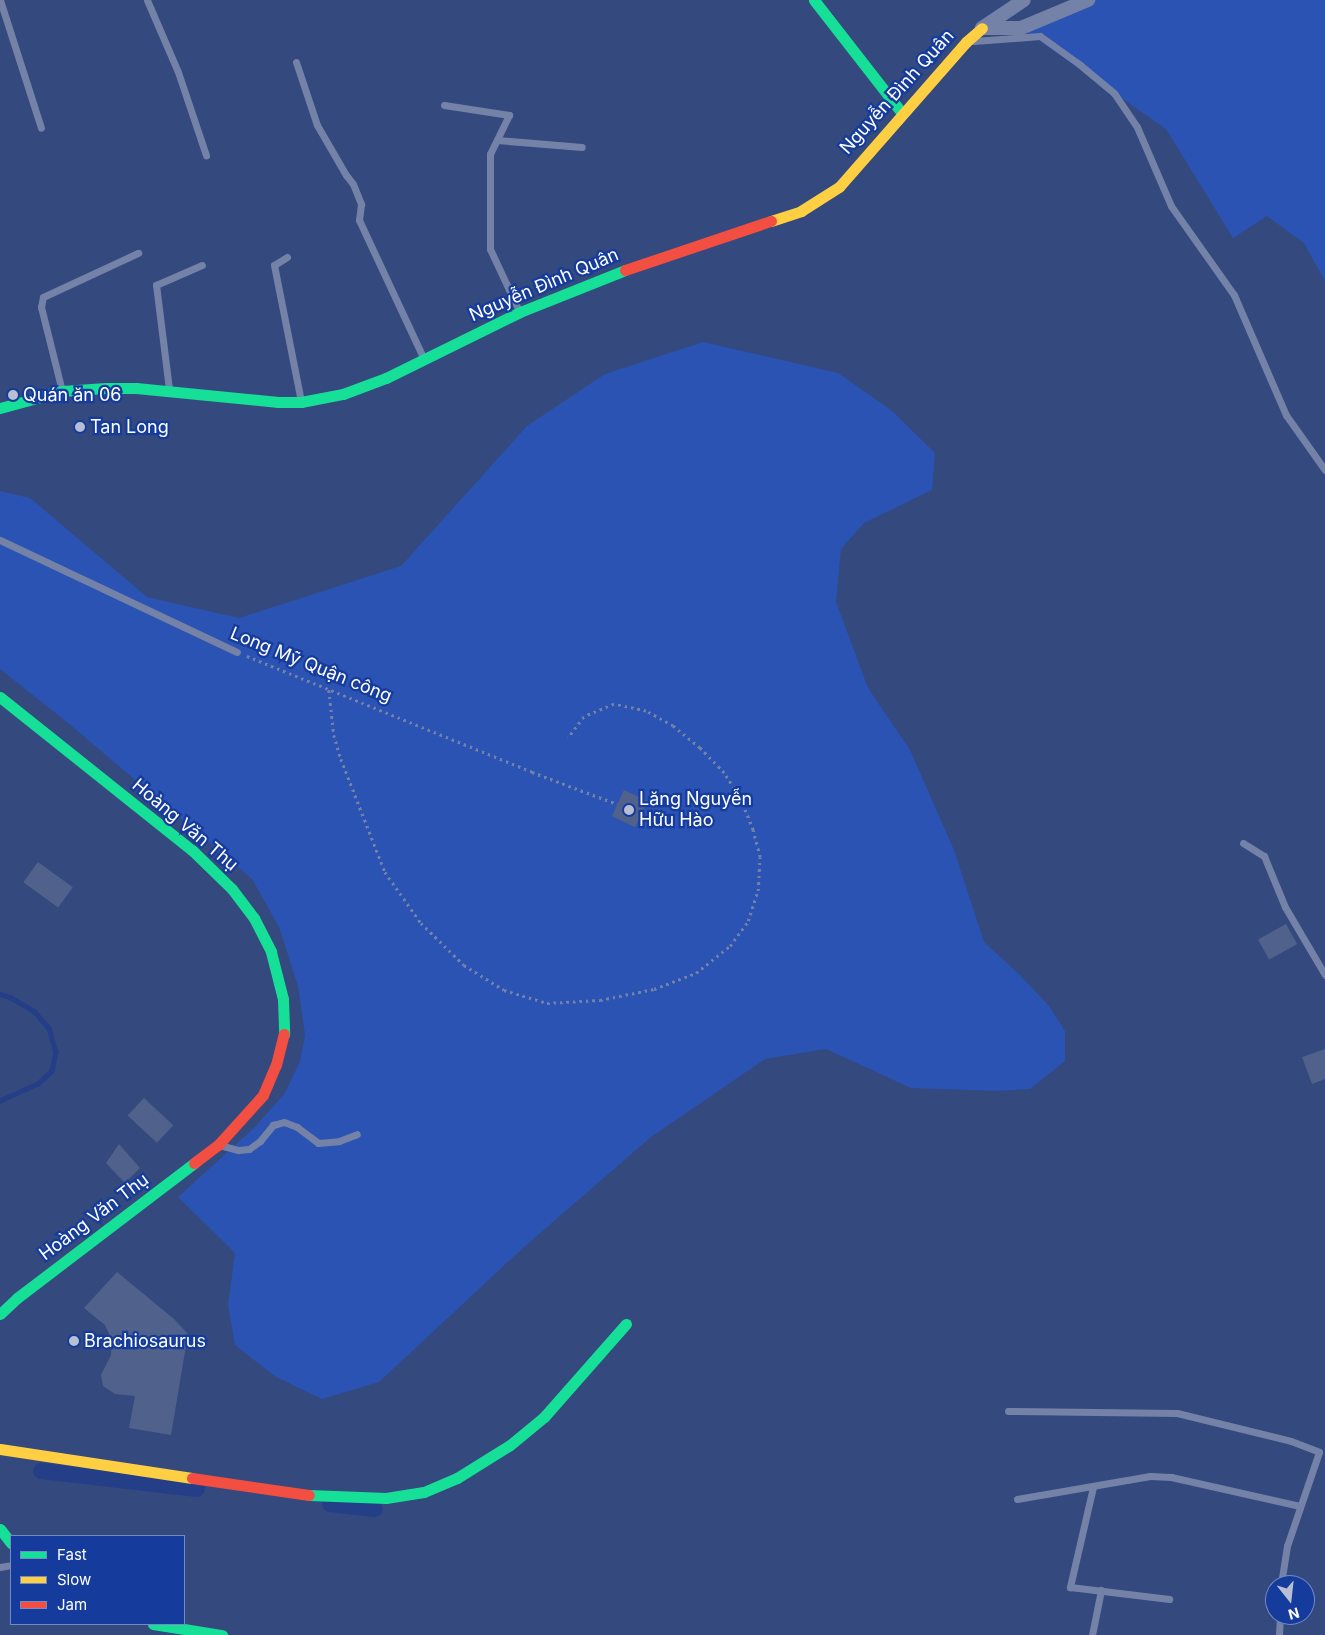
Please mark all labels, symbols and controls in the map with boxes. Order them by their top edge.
street label: Nguyễn Đình Quân [835,25,959,159]
street label: Nguyễn Đình Quân [466,244,622,326]
place label: Quán ăn 06 [23,384,122,406]
marker: Quán ăn 06 [7,389,19,401]
place label: Tan Long [90,416,169,438]
marker: Tan Long [74,421,86,433]
street label: Long Mỹ Quận công [227,623,395,707]
street label: Hoàng Văn Thụ [128,774,242,876]
place label: Lăng Nguyễn Hữu Hào [639,789,752,832]
marker: Lăng Nguyễn Hữu Hào [623,804,635,816]
street label: Hoàng Văn Thụ [35,1169,153,1265]
place label: Brachiosaurus [84,1330,206,1352]
marker: Brachiosaurus [68,1335,80,1347]
legend [10,1535,185,1625]
text: Fast [57,1545,87,1564]
text: Slow [57,1570,91,1589]
north arrow [1265,1575,1315,1625]
text: Jam [57,1595,87,1614]
text: N [1287,1604,1301,1624]

